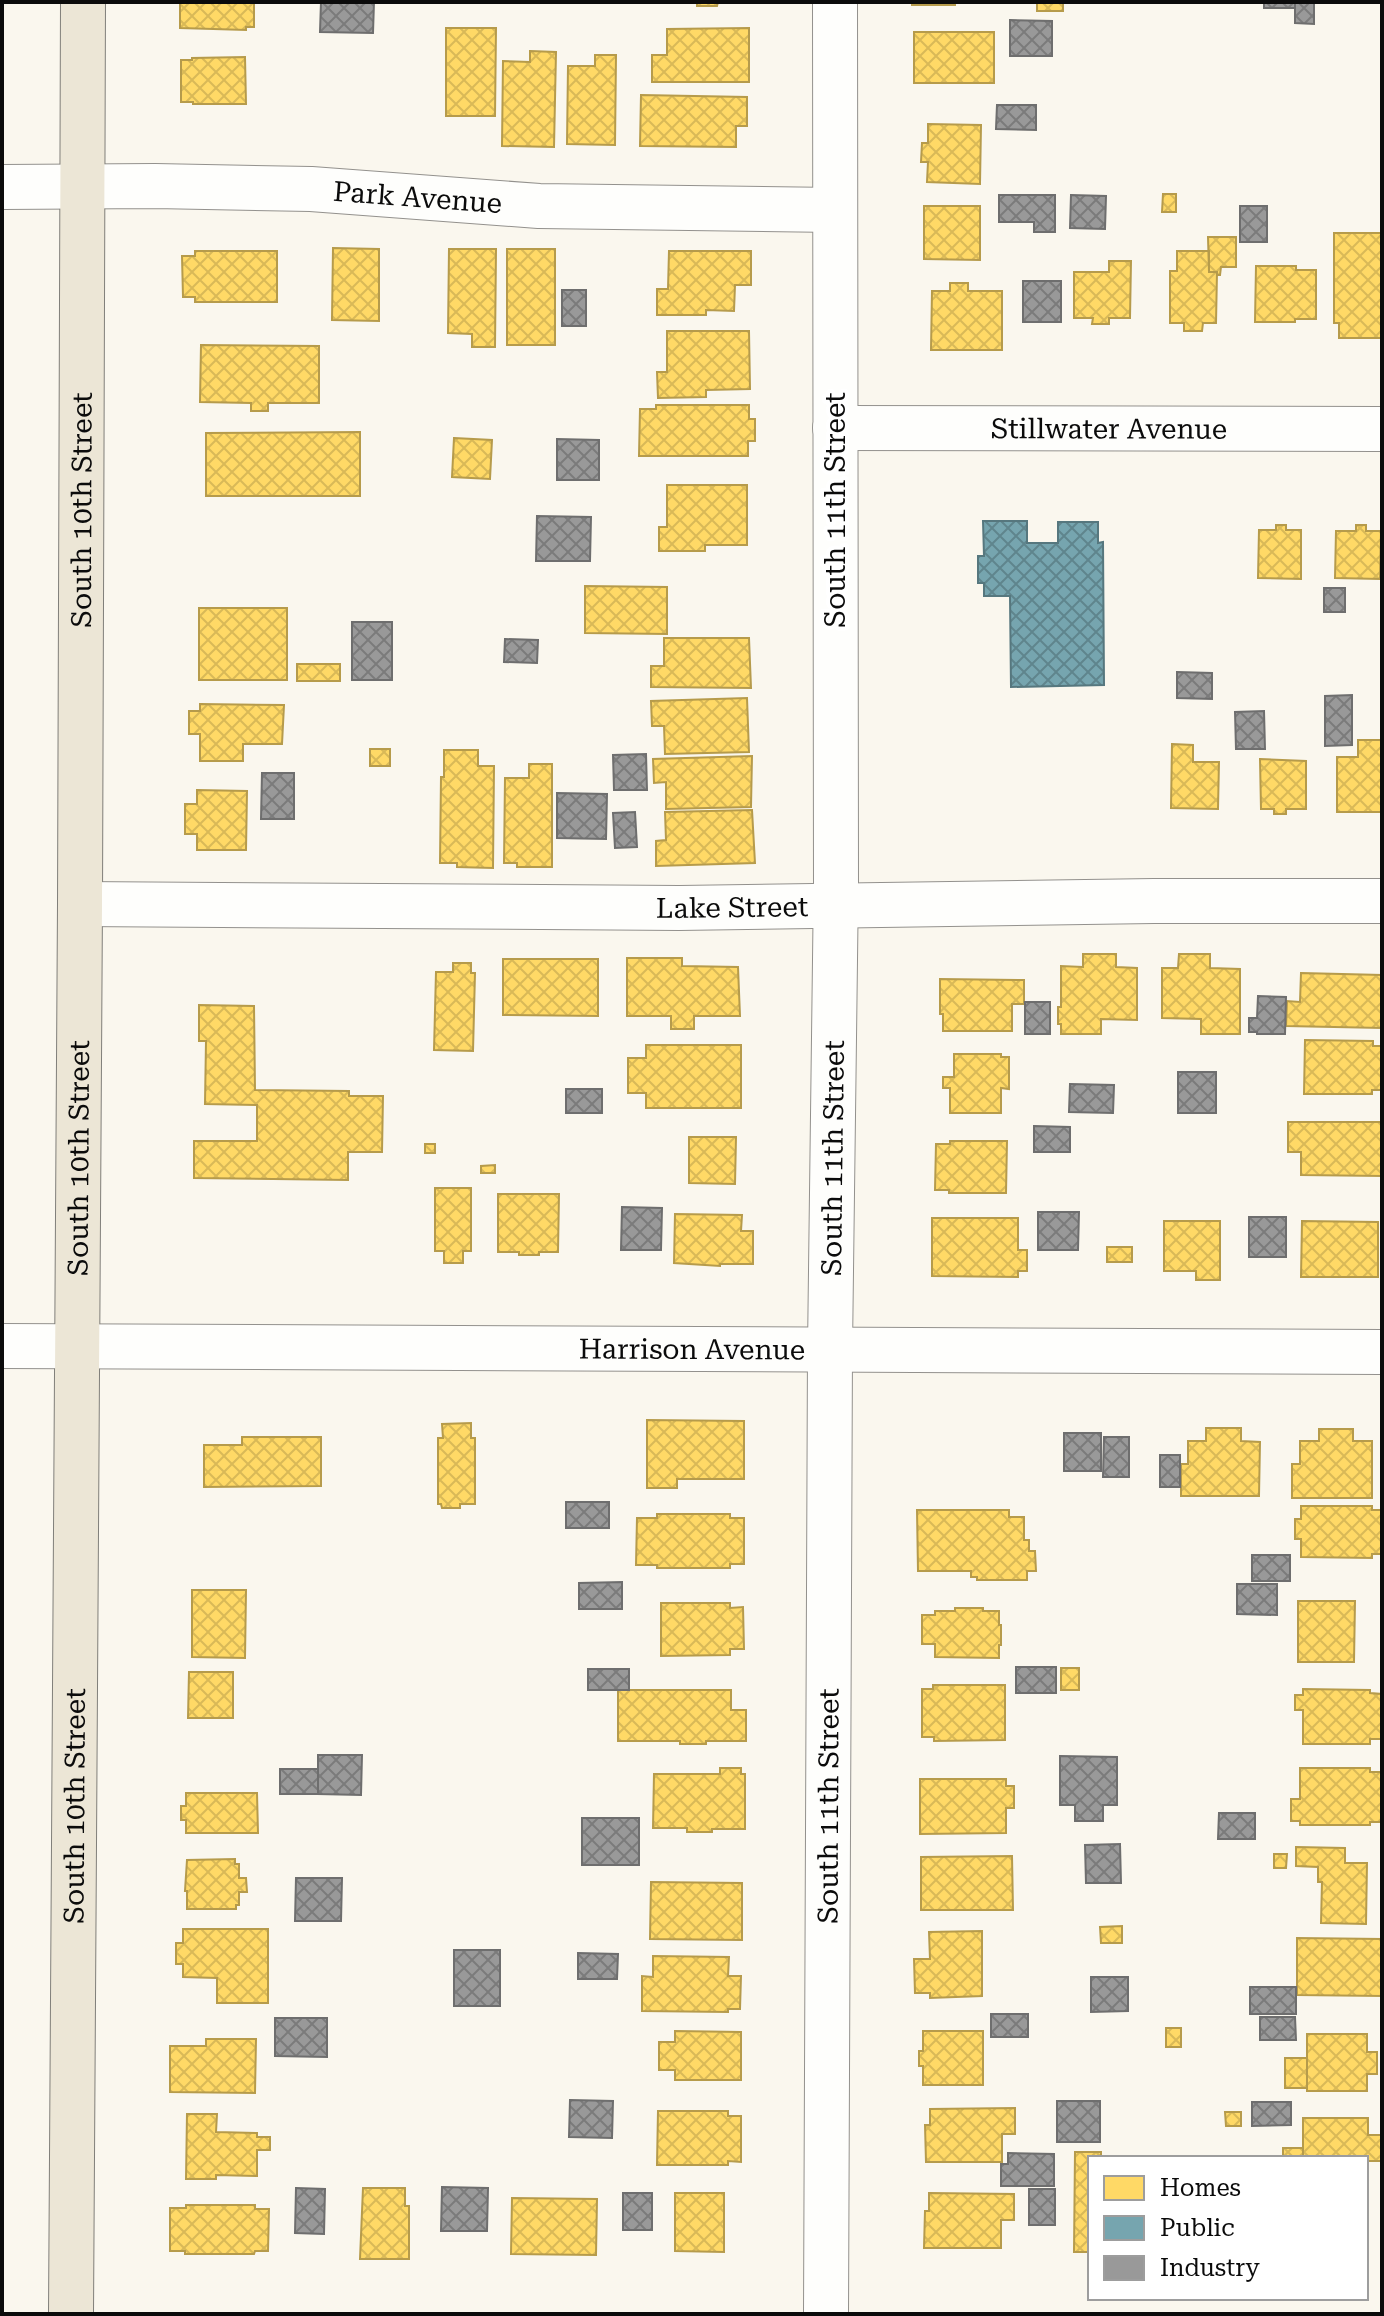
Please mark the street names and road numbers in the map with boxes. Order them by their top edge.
street label: Park Avenue [332,174,503,220]
street label: South 10th Street [64,392,98,628]
street label: South 11th Street [819,392,852,628]
street label: Stillwater Avenue [991,412,1227,445]
street label: Lake Street [656,890,808,925]
street label: South 10th Street [61,1040,96,1276]
street label: South 11th Street [814,1040,850,1276]
street label: Harrison Avenue [579,1332,805,1366]
street label: South 10th Street [57,1688,91,1924]
street label: South 11th Street [811,1688,845,1924]

